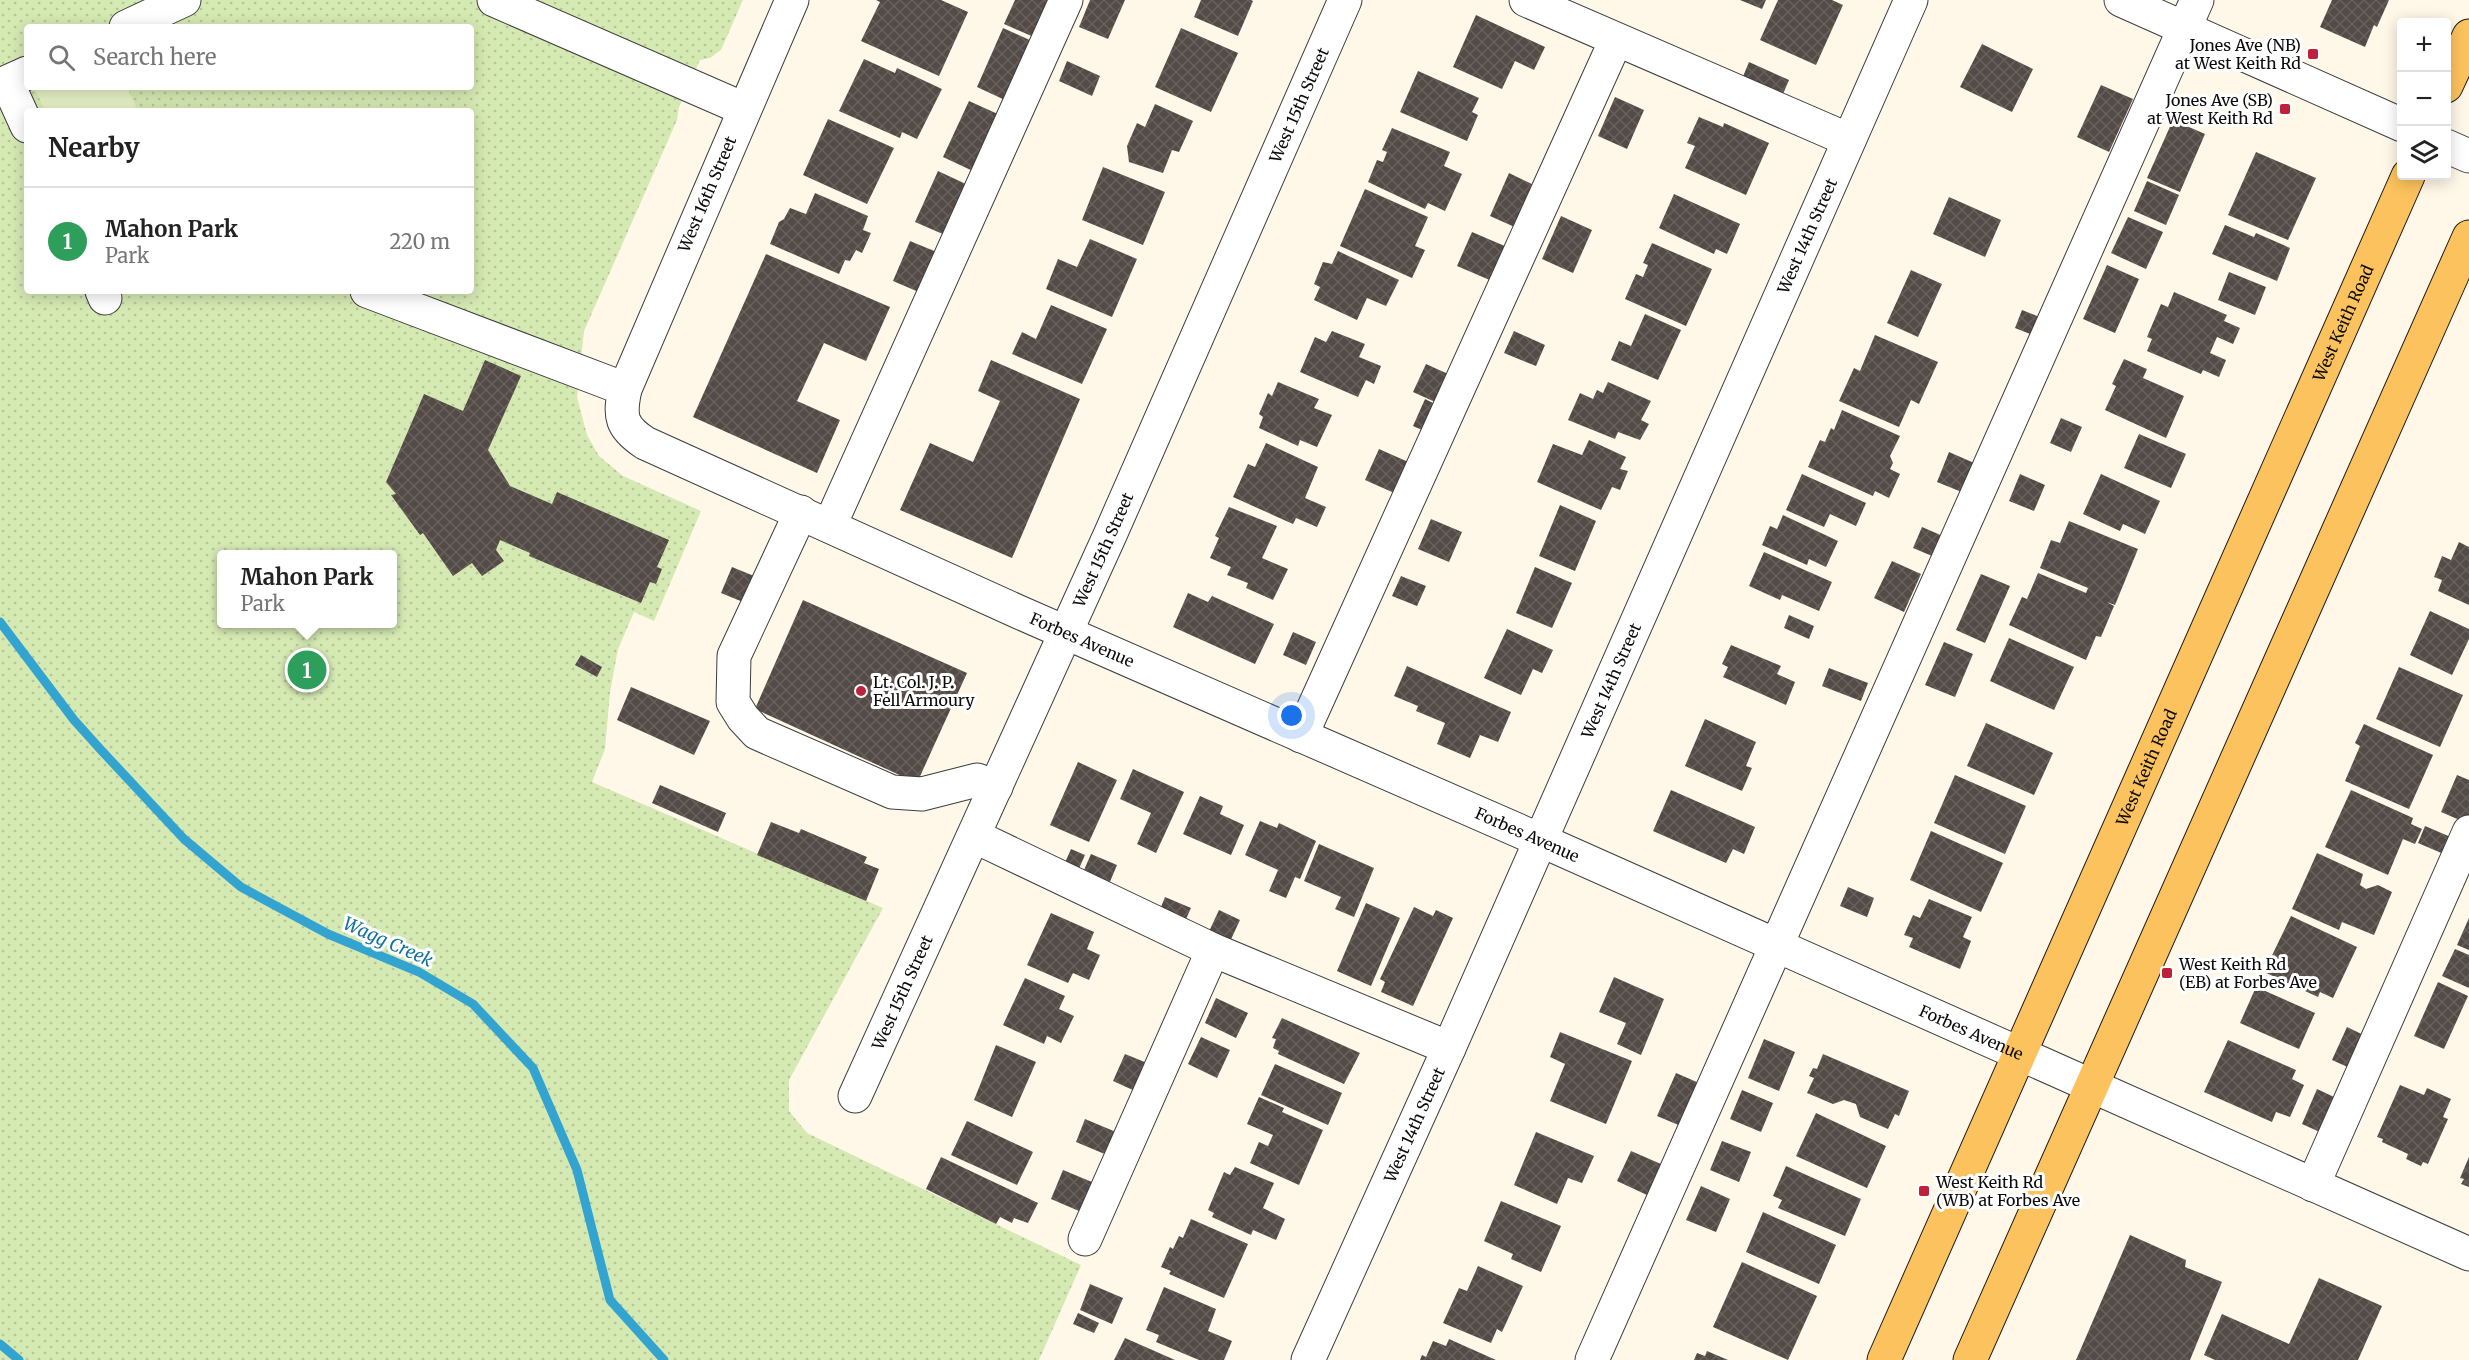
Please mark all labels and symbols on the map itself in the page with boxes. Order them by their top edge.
place label: Jones Ave (NB) at West Keith Rd [2175,35,2301,73]
street label: West 15th Street [1265,44,1333,166]
marker: Jones Ave (NB) at West Keith Rd [2306,47,2320,61]
place label: Jones Ave (SB) at West Keith Rd [2147,90,2273,128]
marker: Jones Ave (SB) at West Keith Rd [2278,102,2292,116]
street label: West 16th Street [673,132,741,256]
street label: West 14th Street [1772,174,1842,297]
street label: West Keith Road [2308,261,2378,385]
street label: West 15th Street [1068,489,1138,611]
street label: Forbes Avenue [1027,608,1137,671]
street label: West 14th Street [1576,619,1645,742]
pin: 1 [288,648,326,692]
place label: Lt. Col. J. P. Fell Armoury [873,672,975,710]
marker: Lt. Col. J. P. Fell Armoury [854,684,868,698]
your location [1277,701,1306,730]
street label: West Keith Road [2111,706,2181,830]
street label: Forbes Avenue [1472,803,1583,866]
water label: Wagg Creek [340,912,437,972]
street label: West 15th Street [867,931,937,1054]
place label: West Keith Rd (EB) at Forbes Ave [2178,954,2317,992]
marker: West Keith Rd (EB) at Forbes Ave [2160,966,2174,980]
street label: Forbes Avenue [1916,1000,2026,1064]
street label: West 14th Street [1379,1064,1449,1186]
place label: West Keith Rd (WB) at Forbes Ave [1935,1172,2080,1210]
marker: West Keith Rd (WB) at Forbes Ave [1917,1184,1931,1198]

